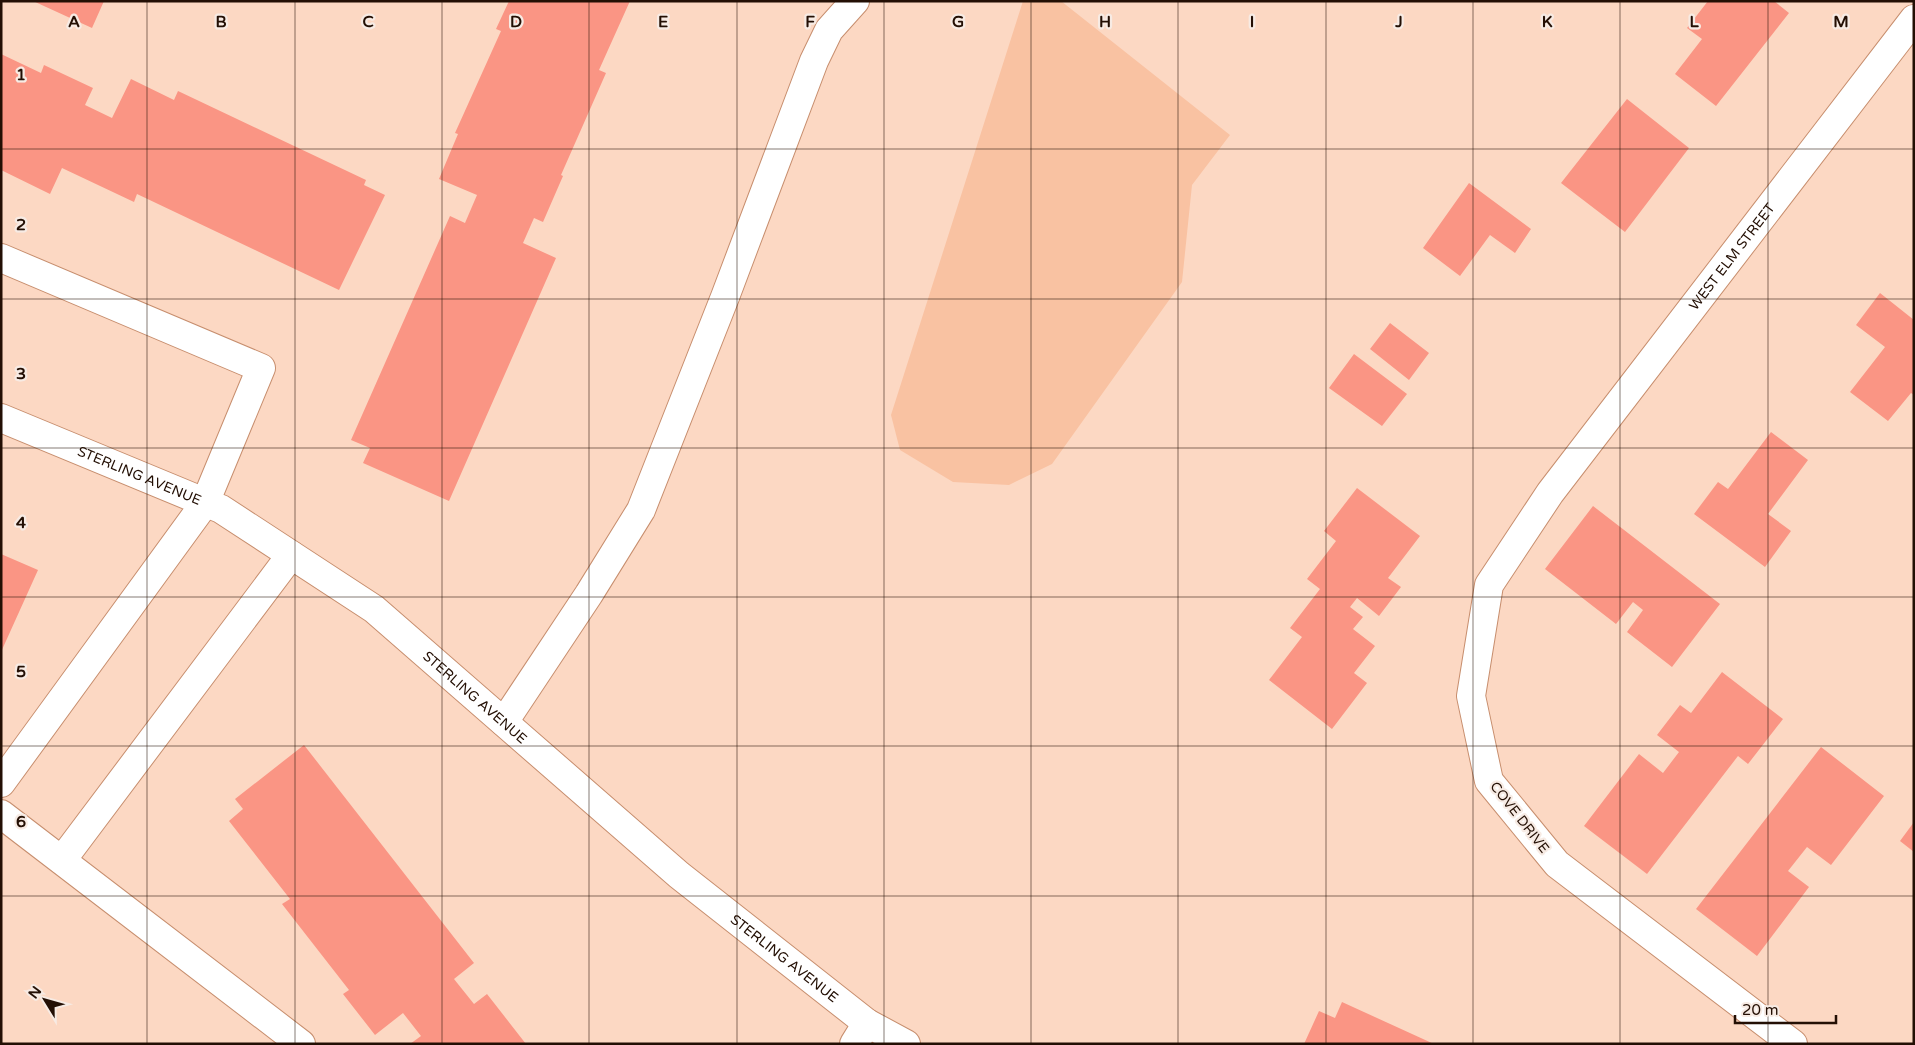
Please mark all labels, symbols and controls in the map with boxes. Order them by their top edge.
text: A [68,12,80,32]
text: B [215,12,227,32]
text: C [362,12,374,32]
text: D [510,12,522,32]
text: E [658,12,668,32]
text: F [805,12,815,32]
text: G [952,12,964,32]
text: H [1099,12,1111,32]
text: I [1250,12,1254,32]
text: J [1394,12,1403,32]
text: K [1542,12,1553,32]
text: L [1689,12,1699,32]
text: M [1833,12,1849,32]
text: 1 [16,65,26,85]
street label: WEST ELM STREET [1685,199,1779,314]
text: 2 [16,215,26,235]
text: 3 [16,364,26,384]
street label: STERLING AVENUE [75,443,204,509]
text: 4 [16,513,26,533]
street label: STERLING AVENUE [419,648,530,748]
text: 5 [16,662,26,682]
street label: COVE DRIVE [1486,778,1553,856]
text: 6 [16,812,26,832]
street label: STERLING AVENUE [727,911,842,1006]
north arrow [20,975,70,1025]
text: N [25,983,45,1002]
scale bar [1735,992,1836,1024]
text: 20 m [1742,1001,1779,1019]

